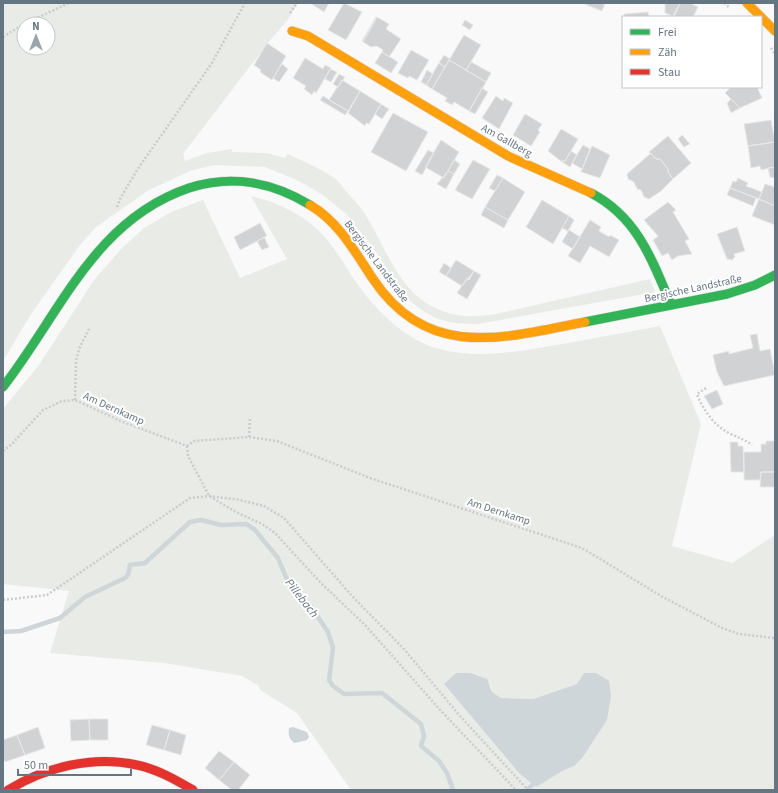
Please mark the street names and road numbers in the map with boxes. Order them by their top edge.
street label: Am Gallberg [479,120,535,161]
street label: Bergische Landstraße [341,217,413,306]
street label: Bergische Landstraße [643,271,744,306]
street label: Am Dernkamp [81,388,147,429]
street label: Am Dernkamp [465,494,532,529]

